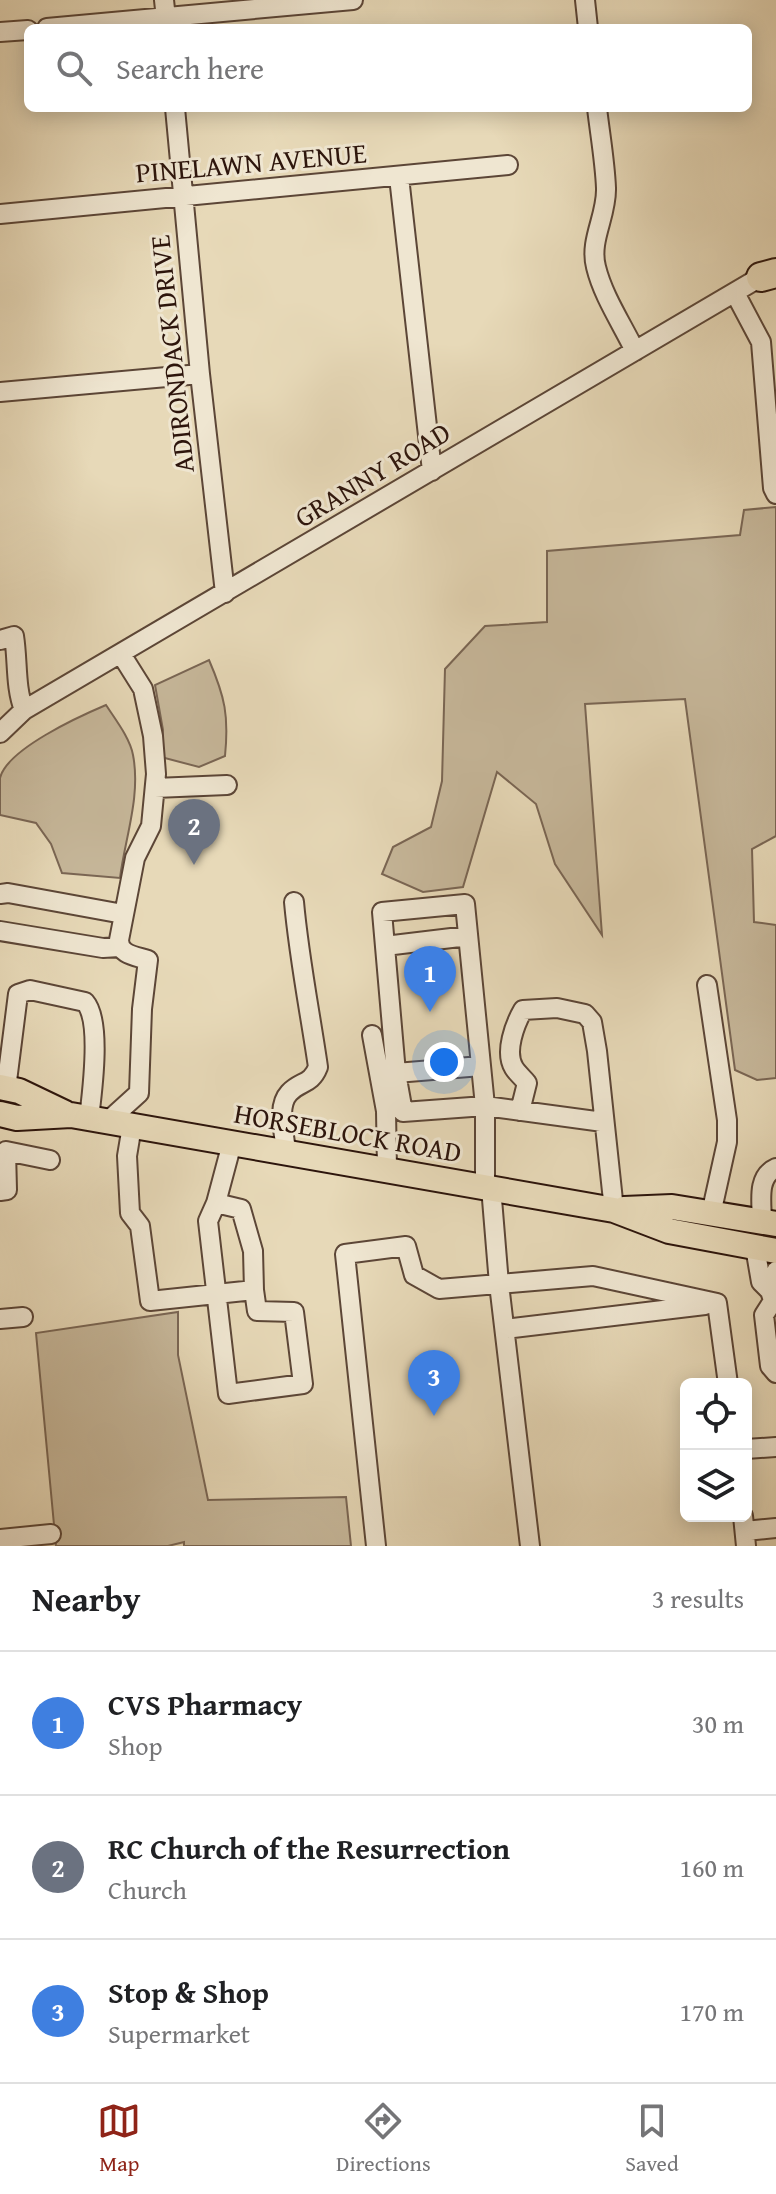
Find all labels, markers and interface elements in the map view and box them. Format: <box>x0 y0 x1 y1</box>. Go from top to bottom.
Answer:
search box <box>24 24 752 112</box>
icon: search <box>52 46 96 90</box>
text: Search here <box>116 46 264 90</box>
street label: PINELAWN AVENUE <box>134 131 368 193</box>
street label: ADIRONDACK DRIVE <box>138 233 204 475</box>
street label: GRANNY ROAD <box>286 411 458 537</box>
pin: 2 <box>168 799 220 865</box>
pin: 1 <box>404 946 456 1012</box>
your location <box>424 1042 464 1082</box>
street label: HORSEBLOCK ROAD <box>231 1092 465 1172</box>
pin: 3 <box>408 1350 460 1416</box>
map controls <box>680 1378 752 1522</box>
button: locate <box>680 1378 752 1450</box>
button: layers <box>680 1450 752 1522</box>
text: Nearby <box>32 1574 141 1623</box>
text: 3 results <box>652 1579 744 1618</box>
text: CVS Pharmacy <box>108 1682 302 1726</box>
text: 1 <box>51 1704 65 1743</box>
text: 30 m <box>692 1704 744 1743</box>
text: Shop <box>108 1726 163 1765</box>
text: RC Church of the Resurrection <box>108 1826 510 1870</box>
text: 2 <box>51 1848 65 1887</box>
text: 160 m <box>679 1848 744 1887</box>
text: Church <box>108 1870 187 1909</box>
text: Stop & Shop <box>108 1970 269 2014</box>
text: 3 <box>51 1992 65 2031</box>
text: 170 m <box>679 1992 744 2031</box>
text: Supermarket <box>108 2014 250 2053</box>
tab: Map <box>97 2099 141 2179</box>
tab: Directions <box>336 2099 431 2179</box>
tab: Saved <box>625 2099 679 2179</box>

